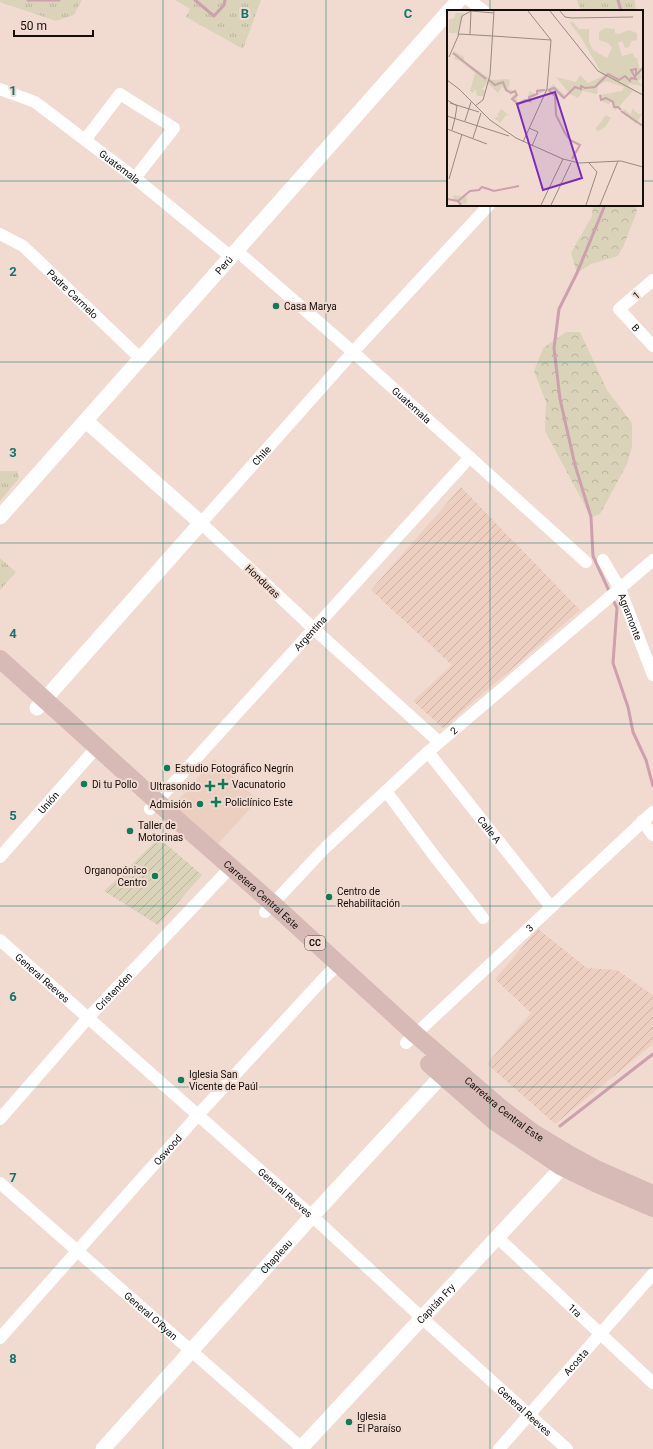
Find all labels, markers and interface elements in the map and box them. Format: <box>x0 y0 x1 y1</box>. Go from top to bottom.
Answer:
text: B <box>241 6 249 21</box>
text: C <box>404 6 413 21</box>
inset map <box>447 10 643 206</box>
scale bar <box>14 12 93 38</box>
text: 50 m <box>20 19 47 33</box>
text: 1 <box>9 83 17 98</box>
street label: Guatemala <box>97 148 142 186</box>
street label: Perú <box>213 254 235 277</box>
text: 2 <box>9 264 17 279</box>
street label: Padre Carmelo <box>45 267 100 321</box>
street label: 1 <box>631 289 642 301</box>
marker: Casa Marya <box>271 301 281 311</box>
place label: Casa Marya <box>284 301 337 312</box>
street label: B <box>630 322 642 334</box>
street label: Guatemala <box>390 385 433 426</box>
street label: Chile <box>250 444 273 468</box>
text: 3 <box>9 445 17 460</box>
street label: Honduras <box>243 563 282 600</box>
street label: Agramonte <box>616 592 644 642</box>
street label: Argentina <box>292 614 329 653</box>
text: 4 <box>9 626 17 641</box>
street label: 2 <box>448 724 460 737</box>
marker: Estudio Fotográfico Negrín <box>162 763 172 773</box>
place label: Estudio Fotográfico Negrín <box>175 763 294 774</box>
marker: Vacunatorio <box>217 778 229 790</box>
marker: Di tu Pollo <box>79 779 89 789</box>
place label: Di tu Pollo <box>92 779 138 790</box>
place label: Vacunatorio <box>232 779 286 790</box>
marker: Ultrasonido <box>204 780 216 792</box>
place label: Ultrasonido <box>150 781 201 792</box>
street label: Unión <box>36 789 61 816</box>
marker: Policlínico Este <box>210 796 222 808</box>
place label: Policlínico Este <box>225 797 293 808</box>
place label: Admisión <box>150 799 192 810</box>
marker: Admisión <box>195 799 205 809</box>
text: 5 <box>9 808 17 823</box>
street label: Calle A <box>475 814 503 846</box>
place label: Taller de Motorinas <box>138 820 183 843</box>
marker: Taller de Motorinas <box>125 826 135 836</box>
street label: Carretera Central Este <box>221 858 301 931</box>
place label: Organopónico Centro <box>84 865 147 888</box>
marker: Organopónico Centro <box>150 871 160 881</box>
place label: Centro de Rehabilitación <box>337 886 400 909</box>
marker: Centro de Rehabilitación <box>324 892 334 902</box>
street label: 3 <box>524 922 536 934</box>
road number: CC <box>305 936 325 950</box>
street label: General Reeves <box>13 951 72 1005</box>
street label: Cristenden <box>93 970 134 1013</box>
text: 6 <box>9 989 17 1004</box>
place label: Iglesia San Vicente de Paúl <box>189 1069 258 1092</box>
marker: Iglesia San Vicente de Paúl <box>176 1075 186 1085</box>
street label: Carretera Central Este <box>463 1075 545 1144</box>
street label: Oswood <box>151 1133 184 1167</box>
street label: General Reeves <box>256 1166 314 1220</box>
text: 7 <box>9 1170 17 1185</box>
street label: Chapleau <box>258 1237 294 1276</box>
street label: Capitán Fry <box>415 1281 457 1326</box>
street label: General O'Ryan <box>122 1290 180 1342</box>
street label: 1ra <box>566 1302 584 1319</box>
street label: Acosta <box>562 1347 591 1378</box>
text: 8 <box>9 1351 17 1366</box>
street label: General Reeves <box>495 1384 554 1438</box>
place label: Iglesia El Paraíso <box>357 1411 402 1434</box>
marker: Iglesia El Paraíso <box>344 1417 354 1427</box>

